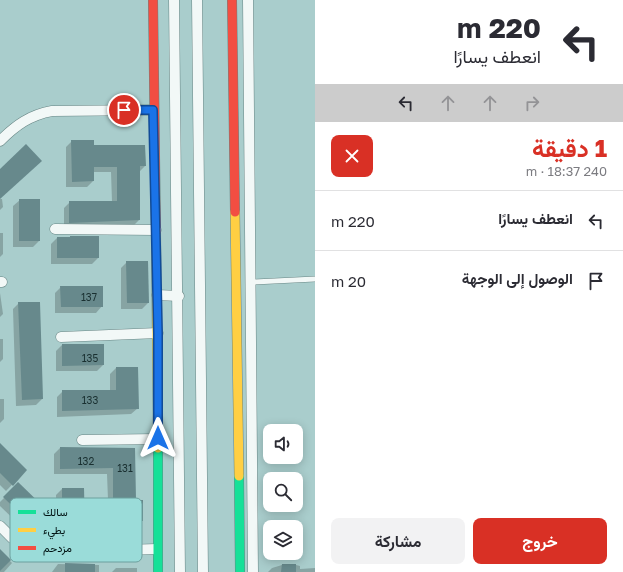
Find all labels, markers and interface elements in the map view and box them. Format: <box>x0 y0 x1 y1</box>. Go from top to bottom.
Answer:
text: 220 m <box>457 11 541 44</box>
icon: left <box>555 16 607 68</box>
text: انعطف يسارًا <box>453 45 541 67</box>
icon: left <box>395 92 417 114</box>
icon: ahead <box>437 92 459 114</box>
icon: ahead <box>479 92 501 114</box>
icon: right <box>521 92 543 114</box>
pin <box>107 93 141 127</box>
icon: arrive <box>113 99 135 121</box>
text: 1 دقيقة <box>532 133 607 162</box>
button: close <box>331 135 373 177</box>
text: 240 m · 18:37 <box>526 163 607 179</box>
text: انعطف يسارًا <box>498 209 573 227</box>
icon: left <box>585 210 607 232</box>
text: 220 m <box>331 212 375 230</box>
text: الوصول إلى الوجهة <box>462 269 573 287</box>
icon: arrive <box>585 270 607 292</box>
text: 20 m <box>331 272 366 290</box>
house number: 137 <box>81 291 97 303</box>
house number: 135 <box>82 352 98 364</box>
house number: 133 <box>82 394 98 406</box>
position arrow <box>137 417 179 459</box>
map controls <box>263 424 303 560</box>
button: sound <box>263 424 303 464</box>
house number: 132 <box>78 455 94 467</box>
house number: 131 <box>117 462 133 474</box>
button: search <box>263 472 303 512</box>
legend <box>10 498 142 562</box>
text: سالك <box>43 505 68 518</box>
button: مشاركة <box>331 518 465 564</box>
button: خروج <box>473 518 607 564</box>
button: layers <box>263 520 303 560</box>
text: بطيء <box>43 523 65 540</box>
text: مزدحم <box>43 541 72 556</box>

